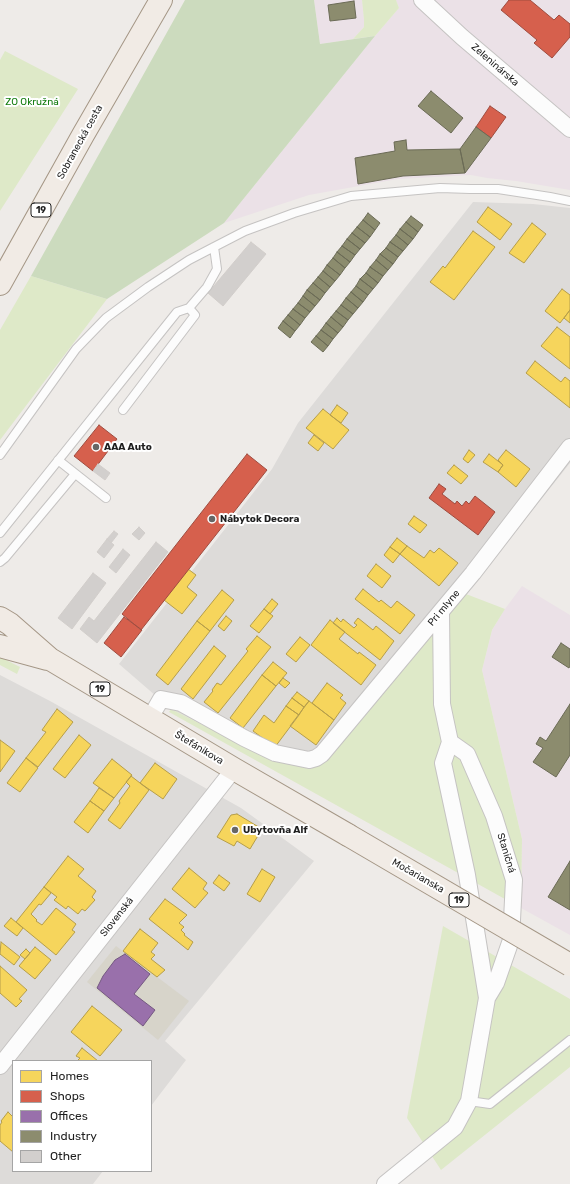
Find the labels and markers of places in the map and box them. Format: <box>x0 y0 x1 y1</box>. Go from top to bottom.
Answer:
place label: AAA Auto <box>104 441 152 453</box>
marker: AAA Auto <box>91 442 101 452</box>
place label: Nábytok Decora <box>220 513 299 525</box>
marker: Nábytok Decora <box>207 514 217 524</box>
place label: Ubytovňa Alf <box>243 824 308 836</box>
marker: Ubytovňa Alf <box>230 825 240 835</box>

